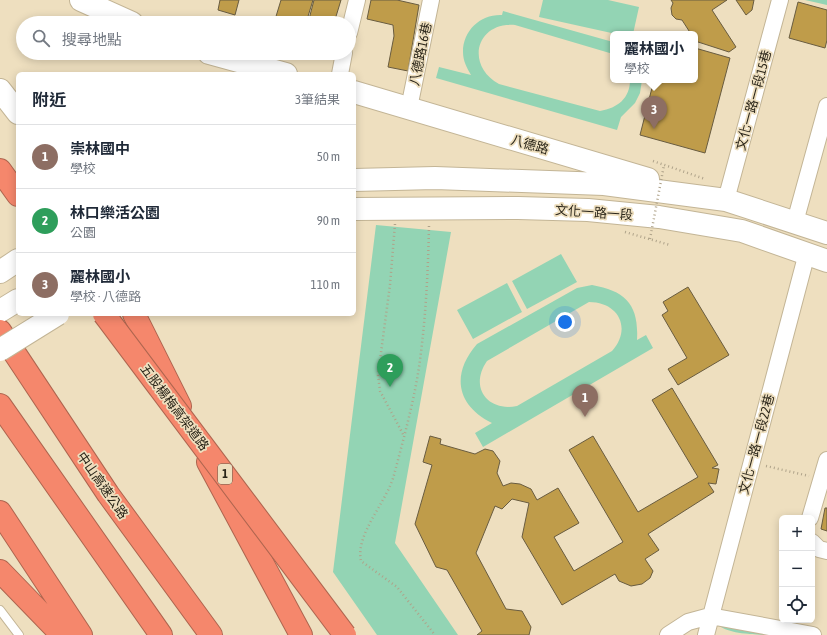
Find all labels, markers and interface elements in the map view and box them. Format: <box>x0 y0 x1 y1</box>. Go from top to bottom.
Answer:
search box <box>16 16 356 60</box>
street label: 八德路16巷 <box>406 21 435 87</box>
icon: search <box>30 27 52 49</box>
text: 搜尋地點 <box>62 31 122 48</box>
popup <box>610 31 698 83</box>
text: 麗林國小 <box>624 40 684 57</box>
street label: 文化一路一段15巷 <box>733 48 774 152</box>
text: 學校 <box>624 61 650 76</box>
text: 附近 <box>32 90 66 110</box>
text: 3筆結果 <box>295 92 340 107</box>
pin: 3 <box>641 96 667 129</box>
street label: 八德路 <box>509 132 551 157</box>
text: 崇林國中 <box>70 140 130 157</box>
text: 1 <box>42 149 48 164</box>
text: 50 m <box>317 149 340 164</box>
text: 學校 <box>70 161 96 176</box>
street label: 文化一路一段 <box>555 202 633 223</box>
text: 林口樂活公園 <box>70 204 160 221</box>
text: 2 <box>42 213 48 228</box>
text: 90 m <box>317 213 340 228</box>
text: 公園 <box>70 225 96 240</box>
text: 麗林國小 <box>70 268 130 285</box>
text: 3 <box>42 277 48 292</box>
text: 110 m <box>311 277 340 292</box>
text: 學校 · 八德路 <box>70 289 141 304</box>
your location <box>555 312 575 332</box>
pin: 2 <box>377 354 403 387</box>
street label: 五股楊梅高架道路 <box>137 361 212 453</box>
pin: 1 <box>572 384 598 417</box>
street label: 文化一路一段22巷 <box>736 392 777 496</box>
street label: 中山高速公路 <box>74 449 131 522</box>
road number: 1 <box>218 464 232 484</box>
map controls <box>779 515 815 623</box>
button: + <box>779 515 815 551</box>
button: − <box>779 551 815 587</box>
button: locate <box>779 587 815 623</box>

